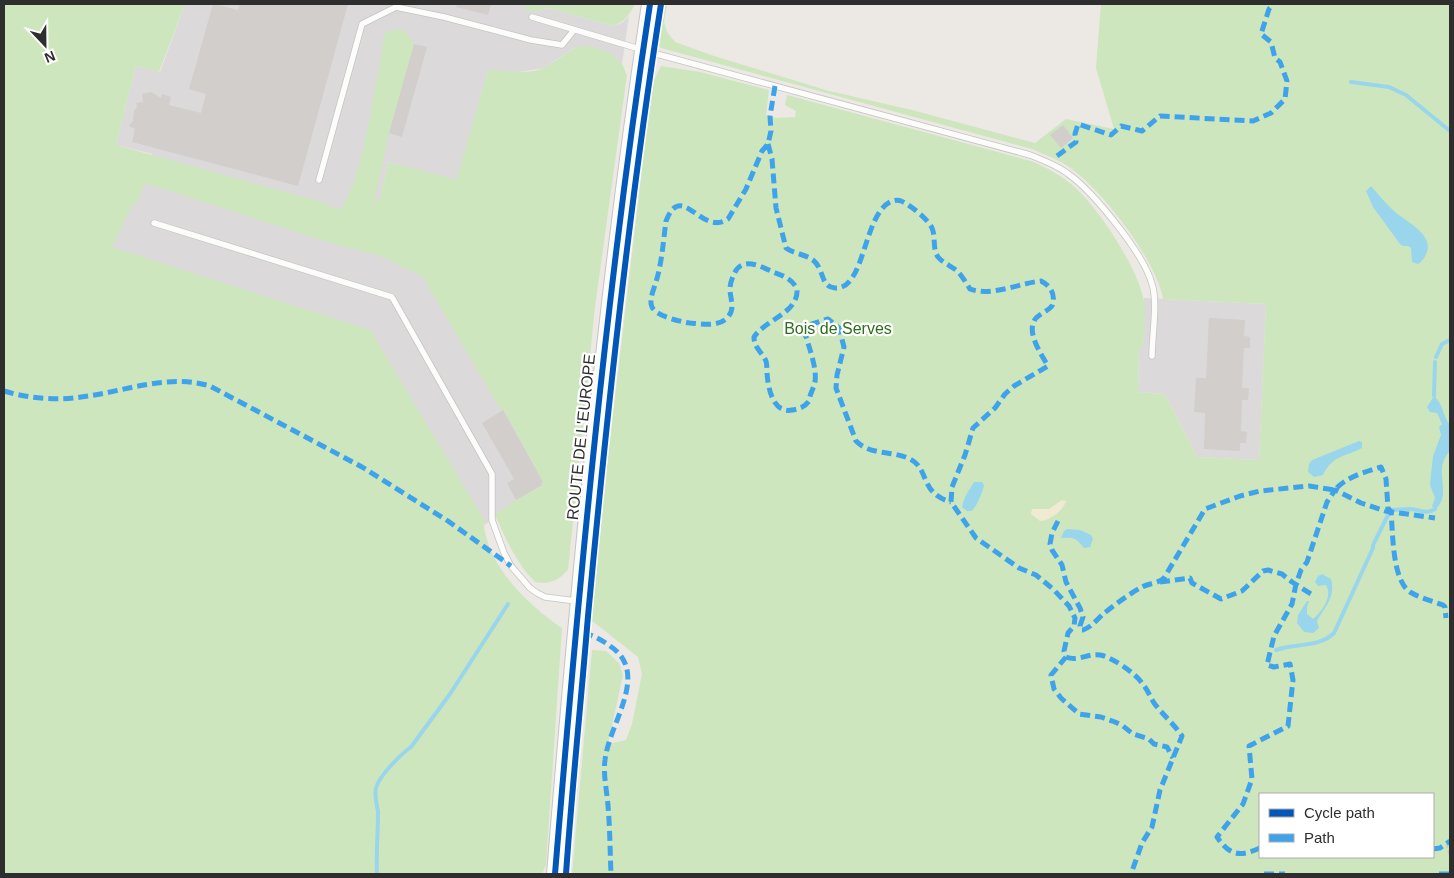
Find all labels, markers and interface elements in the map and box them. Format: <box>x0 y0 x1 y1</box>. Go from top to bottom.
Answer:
north arrow <box>20 20 70 70</box>
text: N <box>42 48 58 66</box>
park label: Bois de Serves <box>784 320 892 337</box>
street label: ROUTE DE L'EUROPE <box>564 353 598 521</box>
legend <box>1259 793 1434 858</box>
text: Cycle path <box>1304 804 1375 821</box>
text: Path <box>1304 829 1335 846</box>

